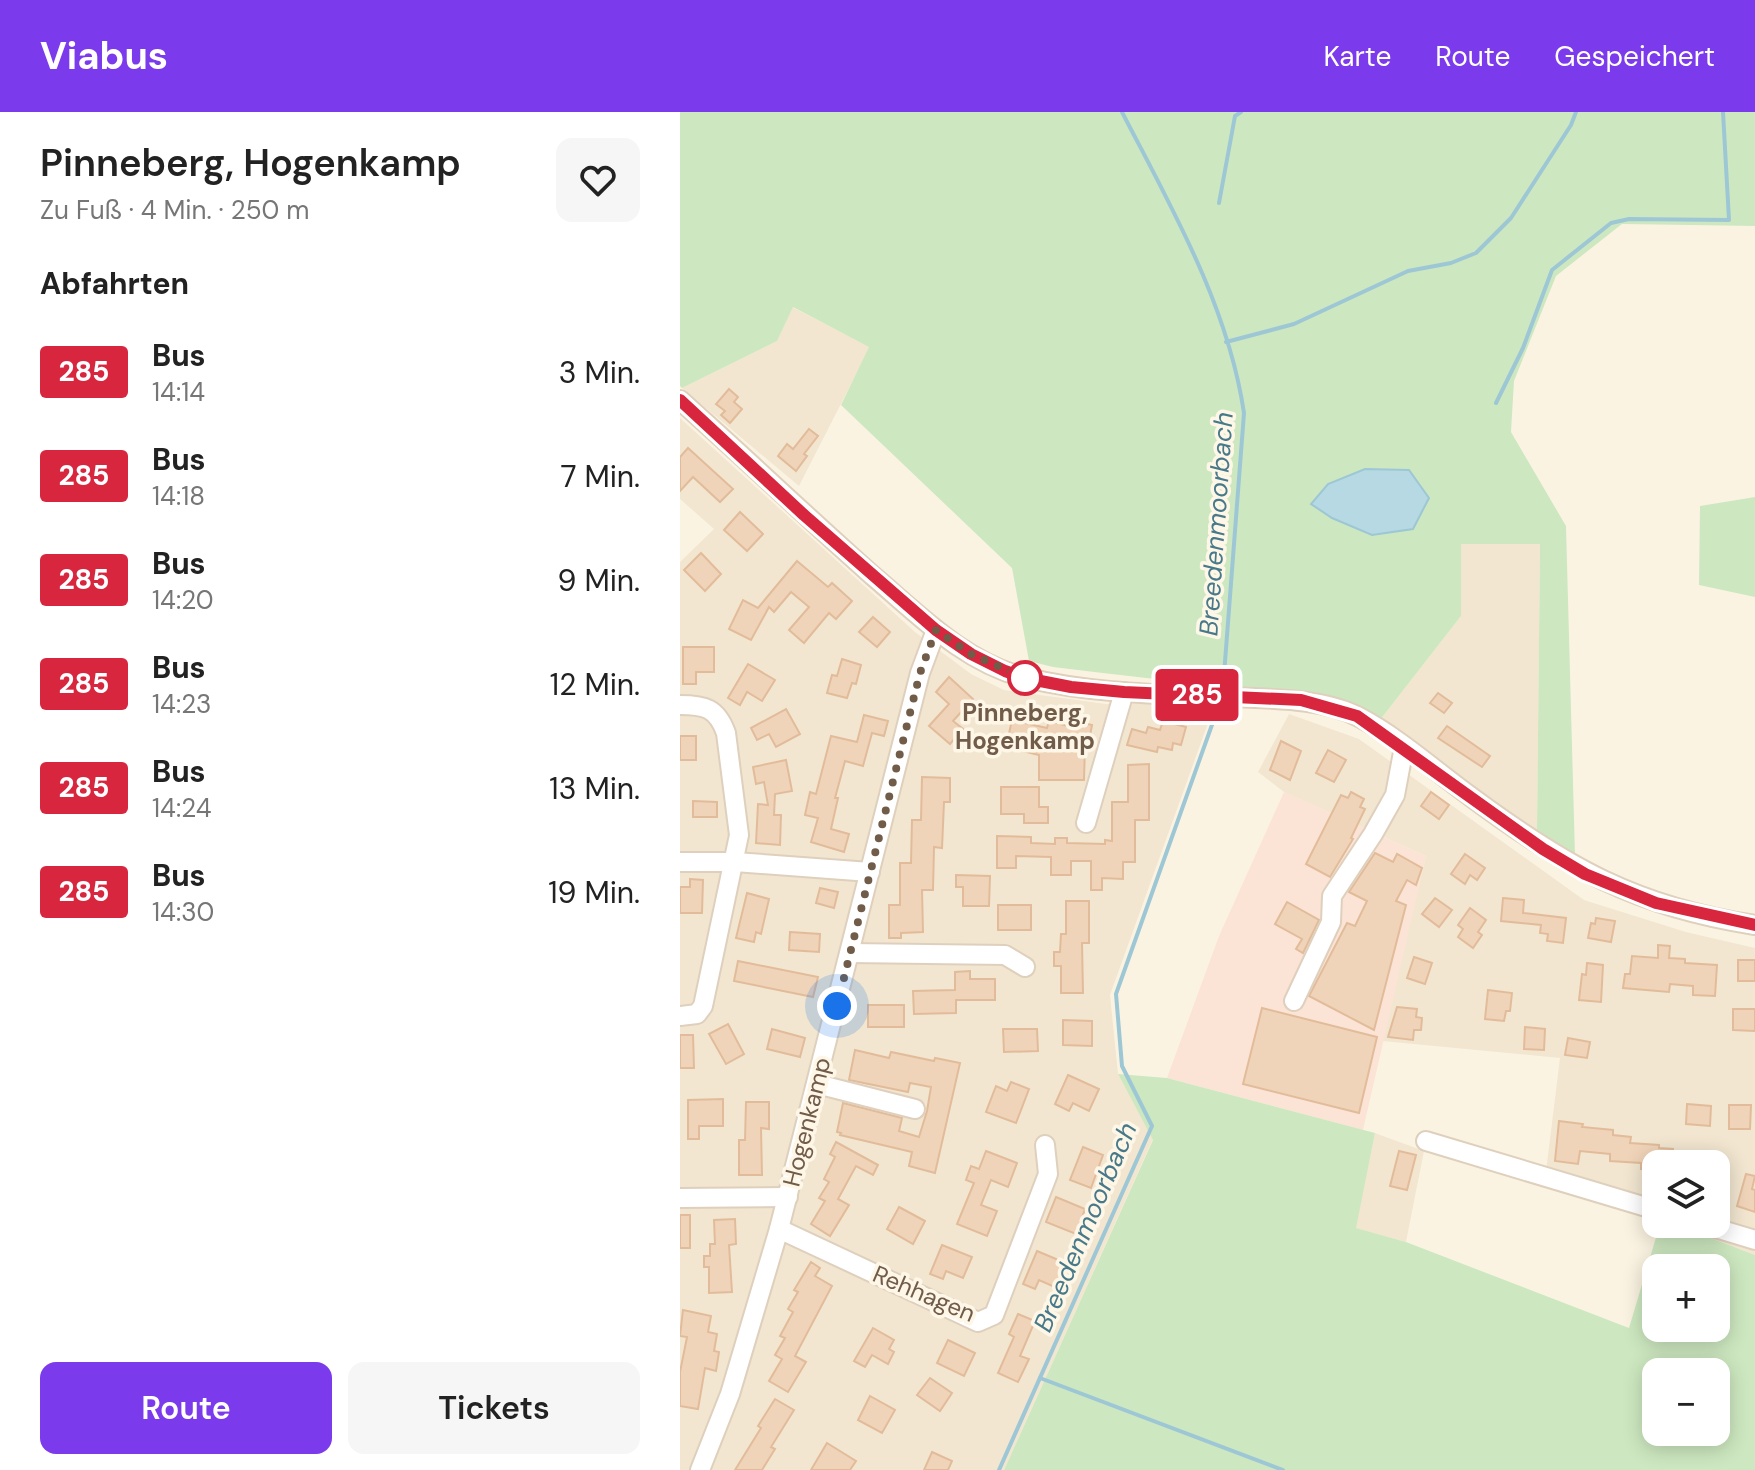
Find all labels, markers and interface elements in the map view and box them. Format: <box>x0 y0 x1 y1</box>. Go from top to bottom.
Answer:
text: Viabus <box>40 31 168 81</box>
text: Karte <box>1324 38 1391 75</box>
text: Route <box>1435 38 1510 75</box>
text: Gespeichert <box>1554 38 1715 75</box>
text: Pinneberg, Hogenkamp <box>40 138 461 188</box>
button: heart <box>556 138 640 222</box>
text: Zu Fuß · 4 Min. · 250 m <box>40 193 309 227</box>
text: Abfahrten <box>40 264 189 303</box>
text: Bus <box>152 336 206 375</box>
text: 285 <box>58 353 110 390</box>
text: 3 Min. <box>559 353 640 392</box>
text: 14:14 <box>152 375 205 409</box>
water label: Breedenmoorbach <box>1191 411 1241 637</box>
text: Bus <box>152 440 206 479</box>
text: 285 <box>58 457 110 494</box>
text: 7 Min. <box>560 457 640 496</box>
text: 14:18 <box>152 479 205 513</box>
text: Bus <box>152 544 206 583</box>
text: 285 <box>58 561 110 598</box>
text: 9 Min. <box>558 561 640 600</box>
text: 14:20 <box>152 583 214 617</box>
text: Bus <box>152 648 206 687</box>
marker: Pinneberg, Hogenkamp <box>1008 661 1042 695</box>
text: 285 <box>58 665 110 702</box>
text: 12 Min. <box>550 665 640 704</box>
line badge: 285 <box>1151 669 1243 721</box>
text: 285 <box>1171 676 1223 713</box>
text: 14:23 <box>152 687 212 721</box>
place label: Pinneberg, Hogenkamp <box>955 697 1095 756</box>
text: Bus <box>152 752 206 791</box>
text: 285 <box>58 769 110 806</box>
text: 13 Min. <box>549 769 640 808</box>
text: 14:24 <box>152 791 211 825</box>
text: Bus <box>152 856 206 895</box>
text: 285 <box>58 873 110 910</box>
text: 19 Min. <box>548 873 640 912</box>
text: 14:30 <box>152 895 214 929</box>
your location <box>817 986 857 1026</box>
street label: Hogenkamp <box>776 1054 838 1190</box>
water label: Breedenmoorbach <box>1025 1117 1145 1337</box>
map controls <box>1642 1150 1730 1446</box>
button: layers <box>1642 1150 1730 1238</box>
button: + <box>1642 1254 1730 1342</box>
street label: Rehhagen <box>868 1258 980 1329</box>
button: − <box>1642 1358 1730 1446</box>
button: Route <box>40 1362 332 1454</box>
button: Tickets <box>348 1362 640 1454</box>

